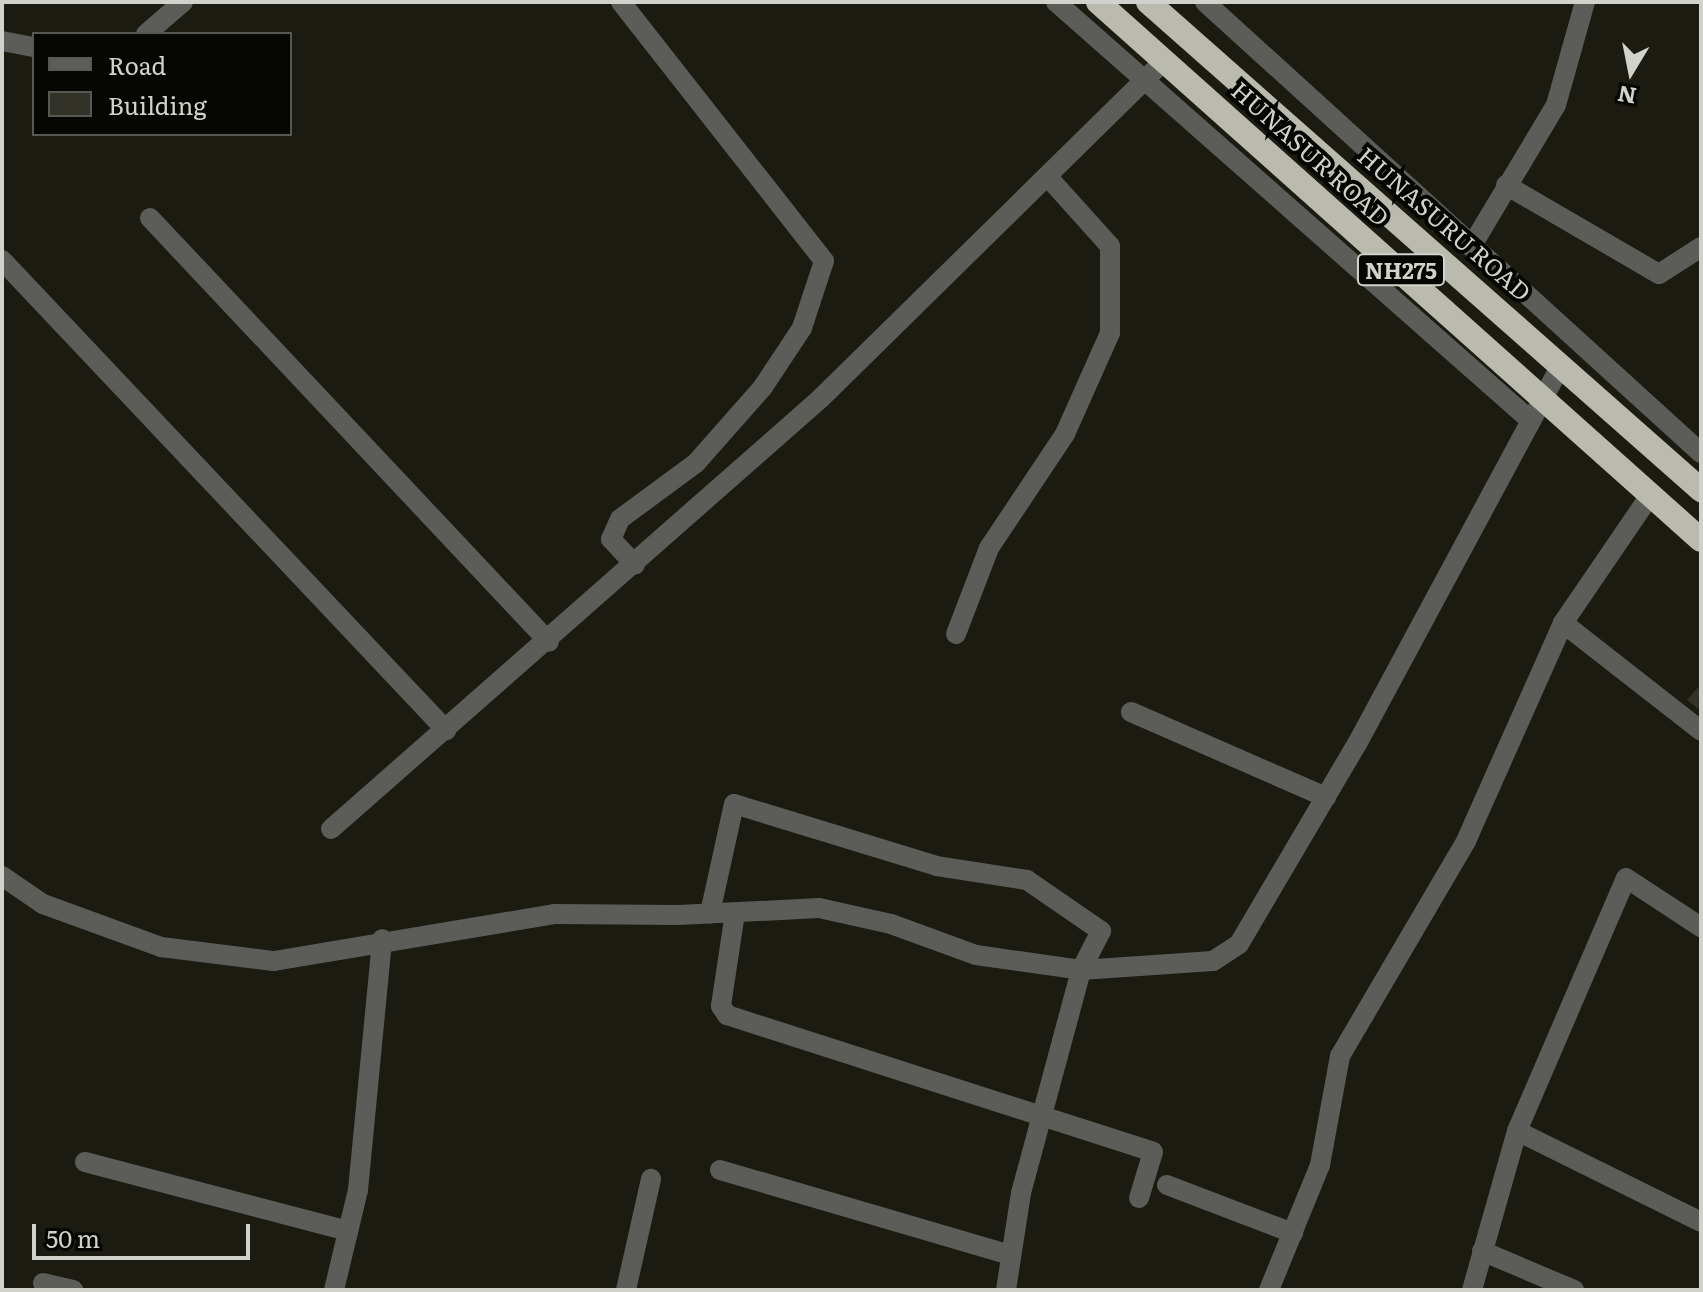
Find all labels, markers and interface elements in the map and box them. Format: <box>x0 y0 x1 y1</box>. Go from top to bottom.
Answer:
legend <box>32 32 292 136</box>
north arrow <box>1591 32 1671 112</box>
text: Road <box>108 47 166 82</box>
street label: HUNASUR ROAD <box>1226 75 1396 231</box>
text: N <box>1615 78 1639 114</box>
text: Building <box>108 87 207 122</box>
street label: HUNASURU ROAD <box>1353 140 1537 306</box>
road number: NH275 <box>1355 252 1447 288</box>
scale bar <box>36 1208 254 1258</box>
text: 50 m <box>46 1220 100 1255</box>

